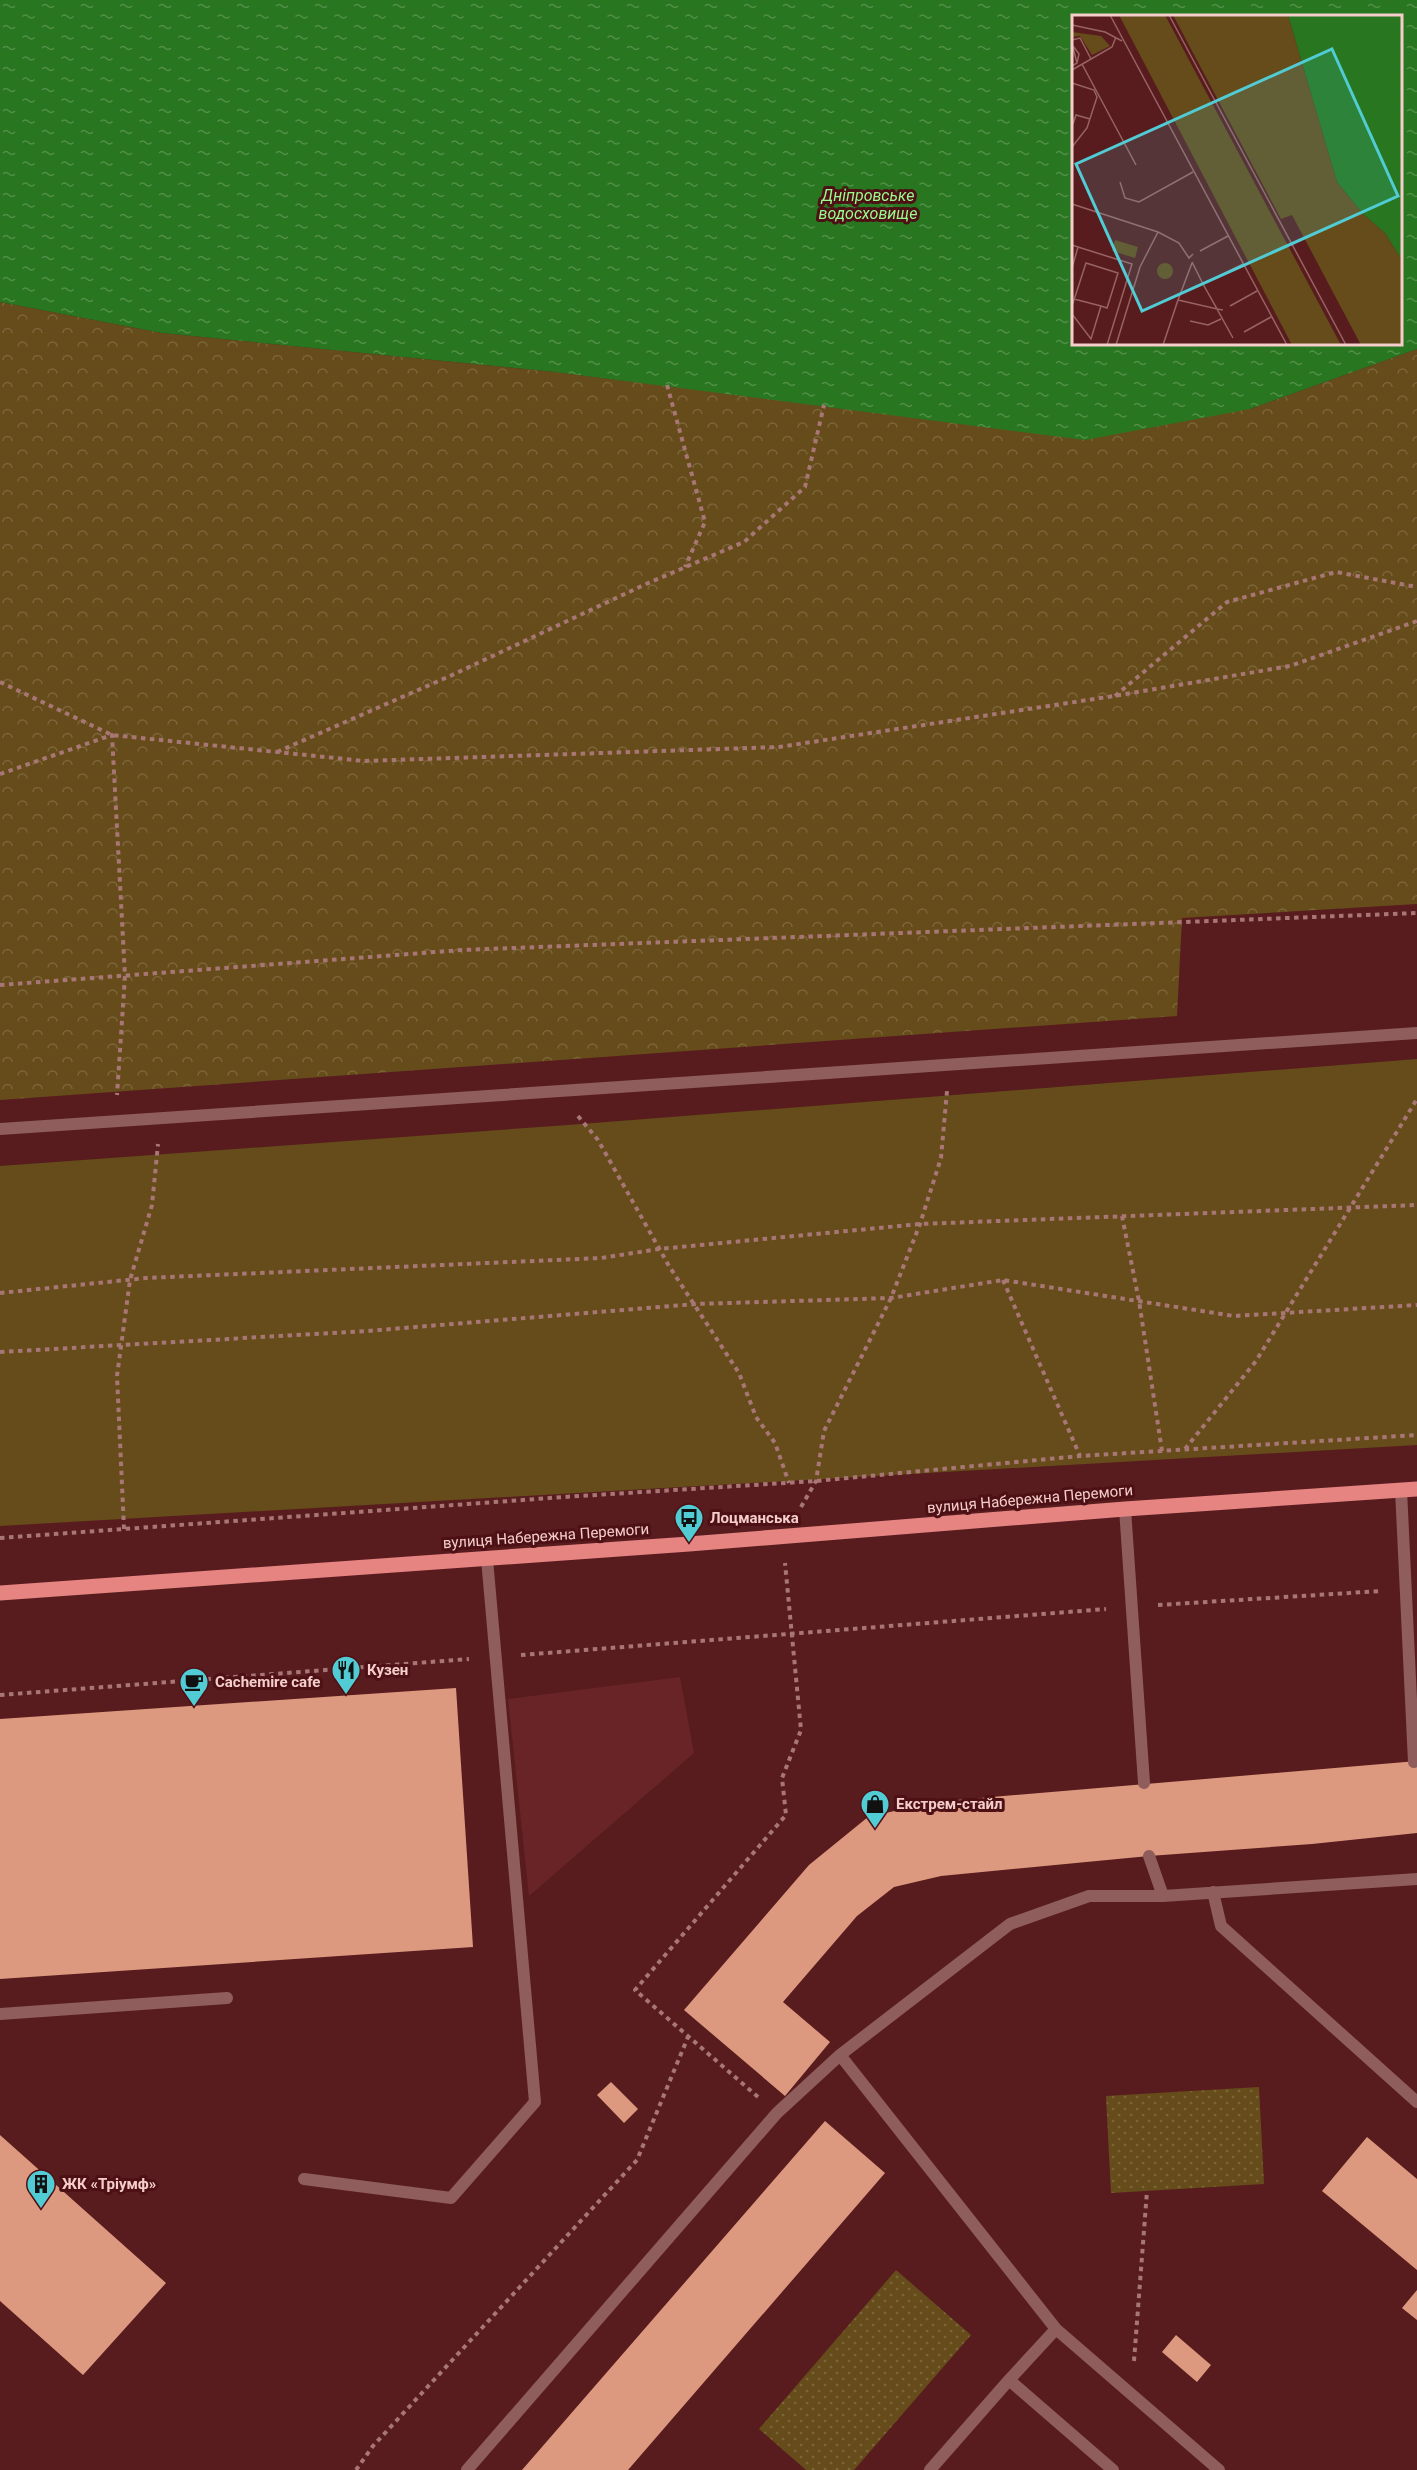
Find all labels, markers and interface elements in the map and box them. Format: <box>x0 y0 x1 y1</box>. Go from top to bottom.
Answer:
inset map <box>1072 15 1402 345</box>
water label: Дніпровське водосховище <box>819 186 917 223</box>
street label: вулиця Набережна Перемоги <box>926 1481 1134 1517</box>
bus stop icon: Лоцманська <box>673 1502 705 1544</box>
place label: Лоцманська <box>710 1509 799 1527</box>
street label: вулиця Набережна Перемоги <box>442 1520 650 1552</box>
restaurant icon: Кузен <box>330 1654 362 1696</box>
place label: Кузен <box>367 1661 408 1679</box>
cafe icon: Cachemire cafe <box>178 1666 210 1708</box>
place label: Cachemire cafe <box>215 1673 320 1691</box>
shop icon: Екстрем-стайл <box>859 1788 891 1830</box>
place label: Екстрем-стайл <box>896 1795 1002 1813</box>
building icon: ЖК «Тріумф» <box>25 2168 57 2210</box>
place label: ЖК «Тріумф» <box>62 2175 156 2193</box>

